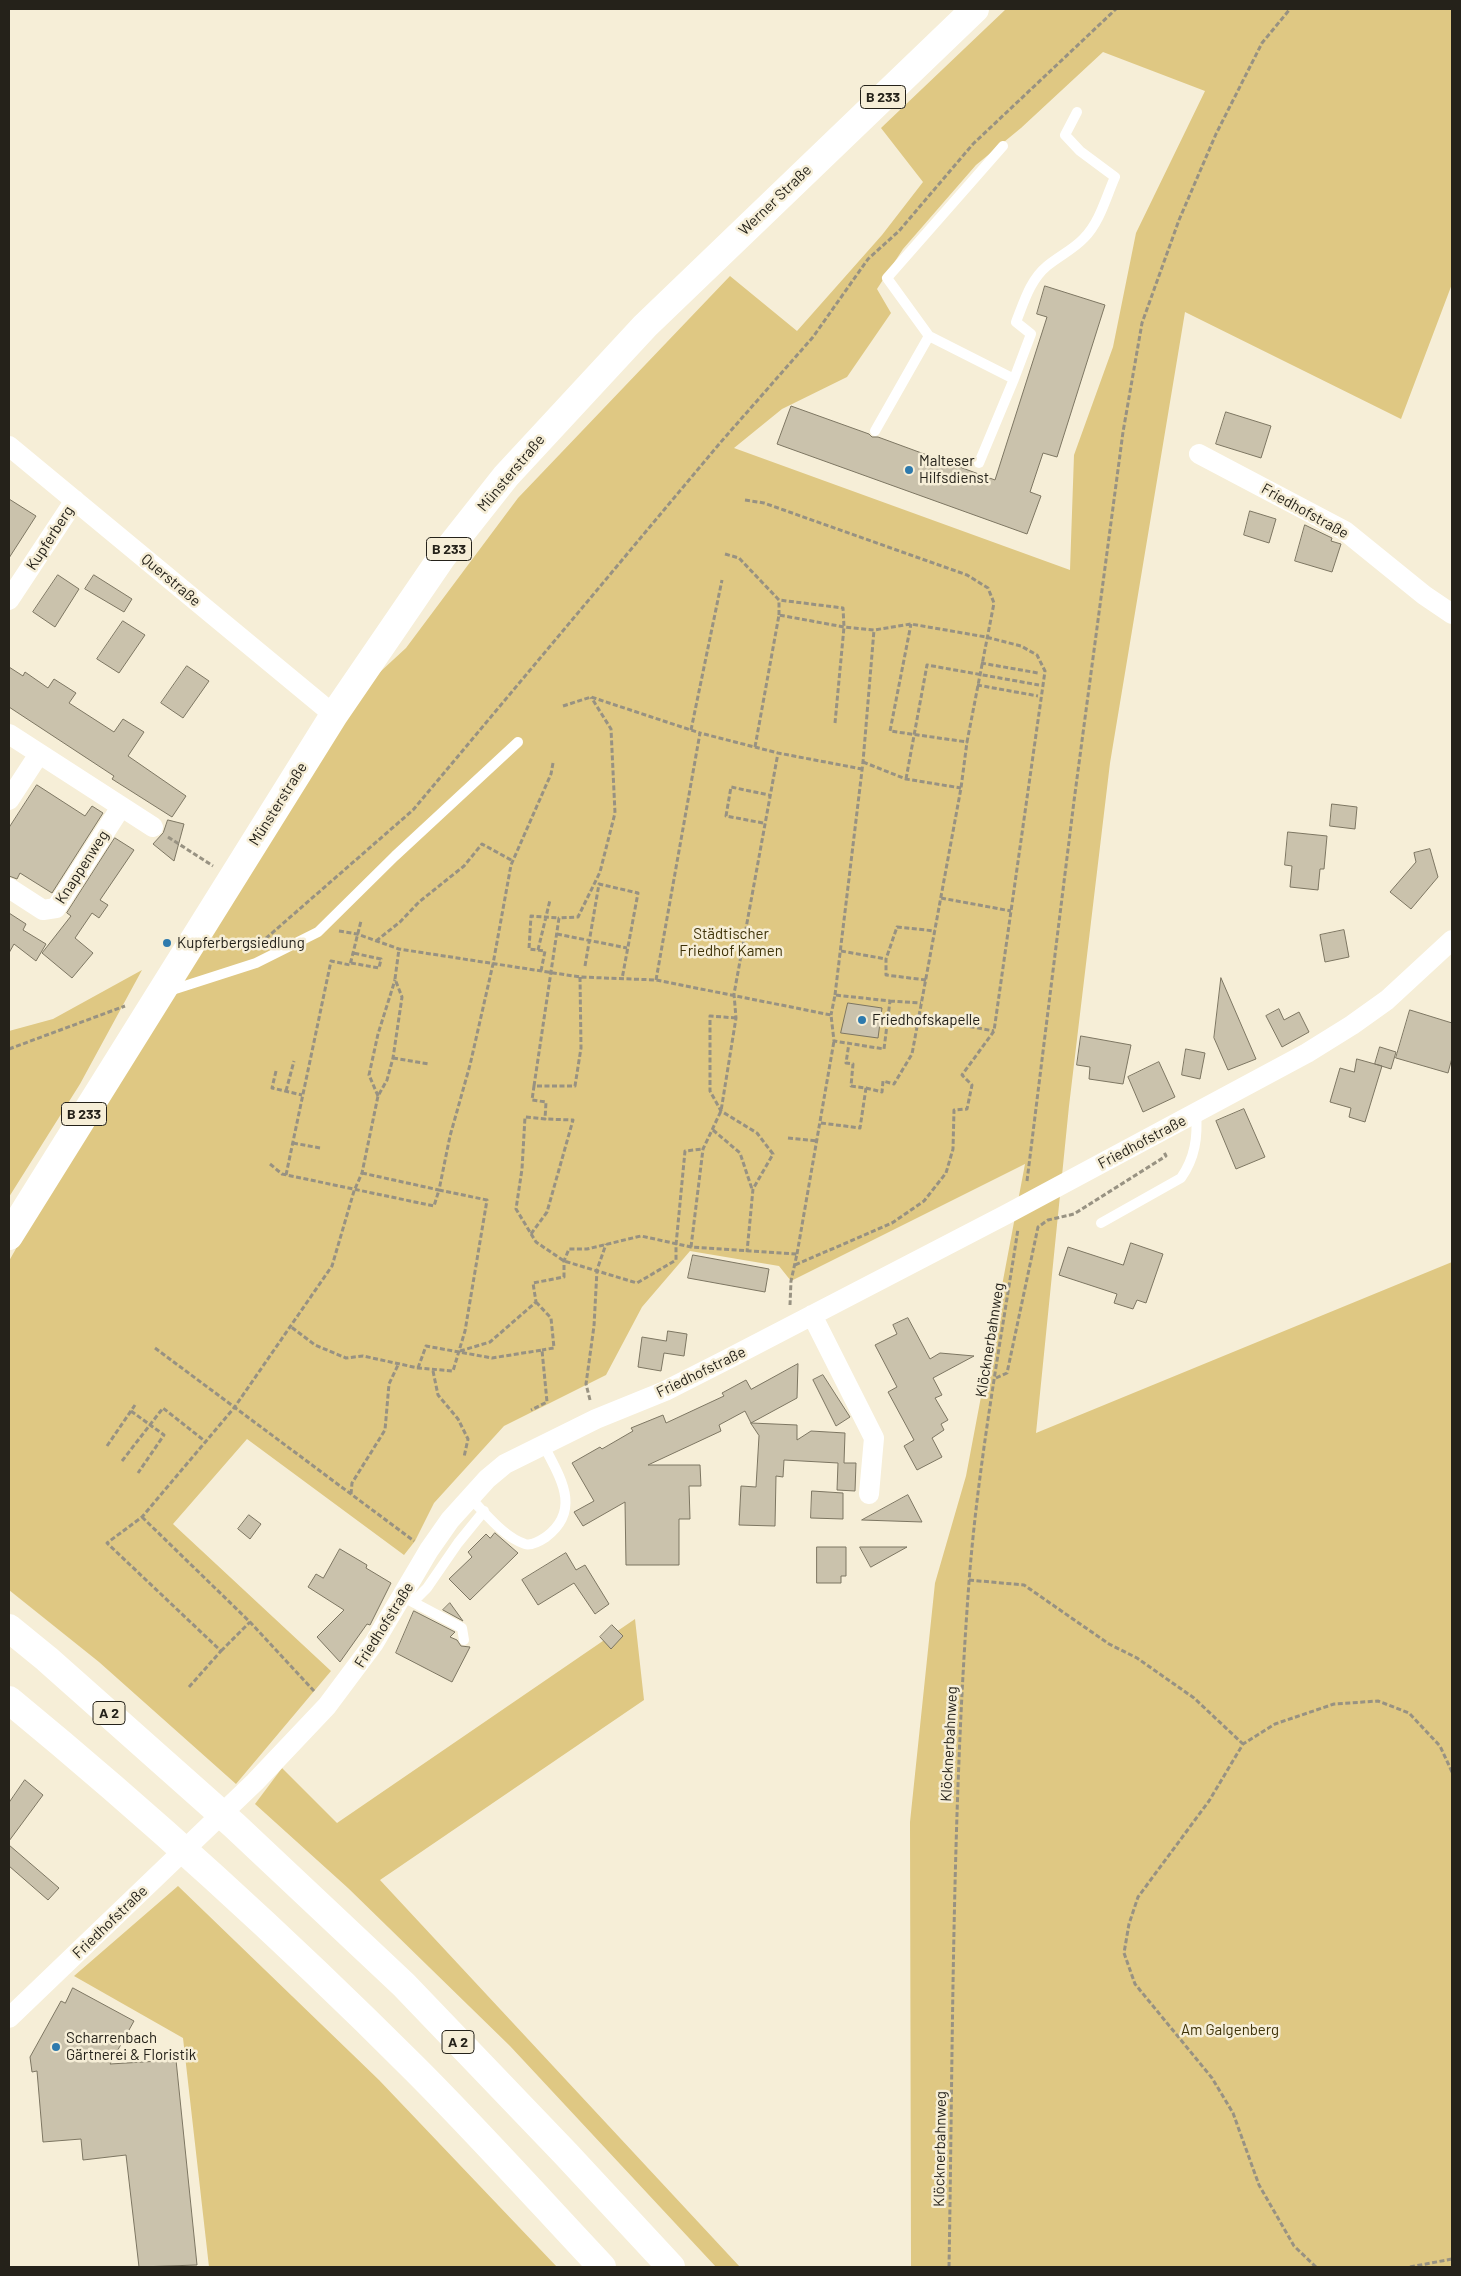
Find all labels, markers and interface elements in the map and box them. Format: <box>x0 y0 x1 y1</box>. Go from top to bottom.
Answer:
road number: B 233 <box>860 85 906 108</box>
street label: Werner Straße <box>735 161 815 239</box>
street label: Münsterstraße <box>474 431 548 515</box>
place label: Malteser Hilfsdienst <box>919 452 989 487</box>
marker: Malteser Hilfsdienst <box>903 464 915 476</box>
street label: Friedhofstraße <box>1258 480 1352 542</box>
street label: Kupferberg <box>23 503 77 573</box>
road number: B 233 <box>426 538 472 560</box>
street label: Querstraße <box>138 550 204 610</box>
street label: Münsterstraße <box>245 759 311 849</box>
street label: Knappenweg <box>52 827 112 907</box>
park label: Städtischer Friedhof Kamen <box>679 925 783 960</box>
place label: Kupferbergsiedlung <box>177 934 305 952</box>
marker: Kupferbergsiedlung <box>161 937 173 949</box>
place label: Friedhofskapelle <box>872 1011 980 1029</box>
marker: Friedhofskapelle <box>856 1014 868 1026</box>
road number: B 233 <box>62 1102 106 1126</box>
street label: Friedhofstraße <box>1095 1111 1189 1173</box>
street label: Klöcknerbahnweg <box>972 1281 1008 1399</box>
street label: Friedhofstraße <box>653 1343 749 1401</box>
street label: Friedhofstraße <box>351 1579 417 1671</box>
street label: Klöcknerbahnweg <box>937 1686 961 1802</box>
road number: A 2 <box>93 1702 125 1725</box>
street label: Friedhofstraße <box>69 1882 151 1962</box>
park label: Am Galgenberg <box>1181 2021 1279 2039</box>
place label: Scharrenbach Gärtnerei & Floristik <box>66 2029 196 2064</box>
road number: A 2 <box>442 2030 474 2054</box>
marker: Scharrenbach Gärtnerei & Floristik <box>50 2041 62 2053</box>
street label: Klöcknerbahnweg <box>930 2091 950 2207</box>

